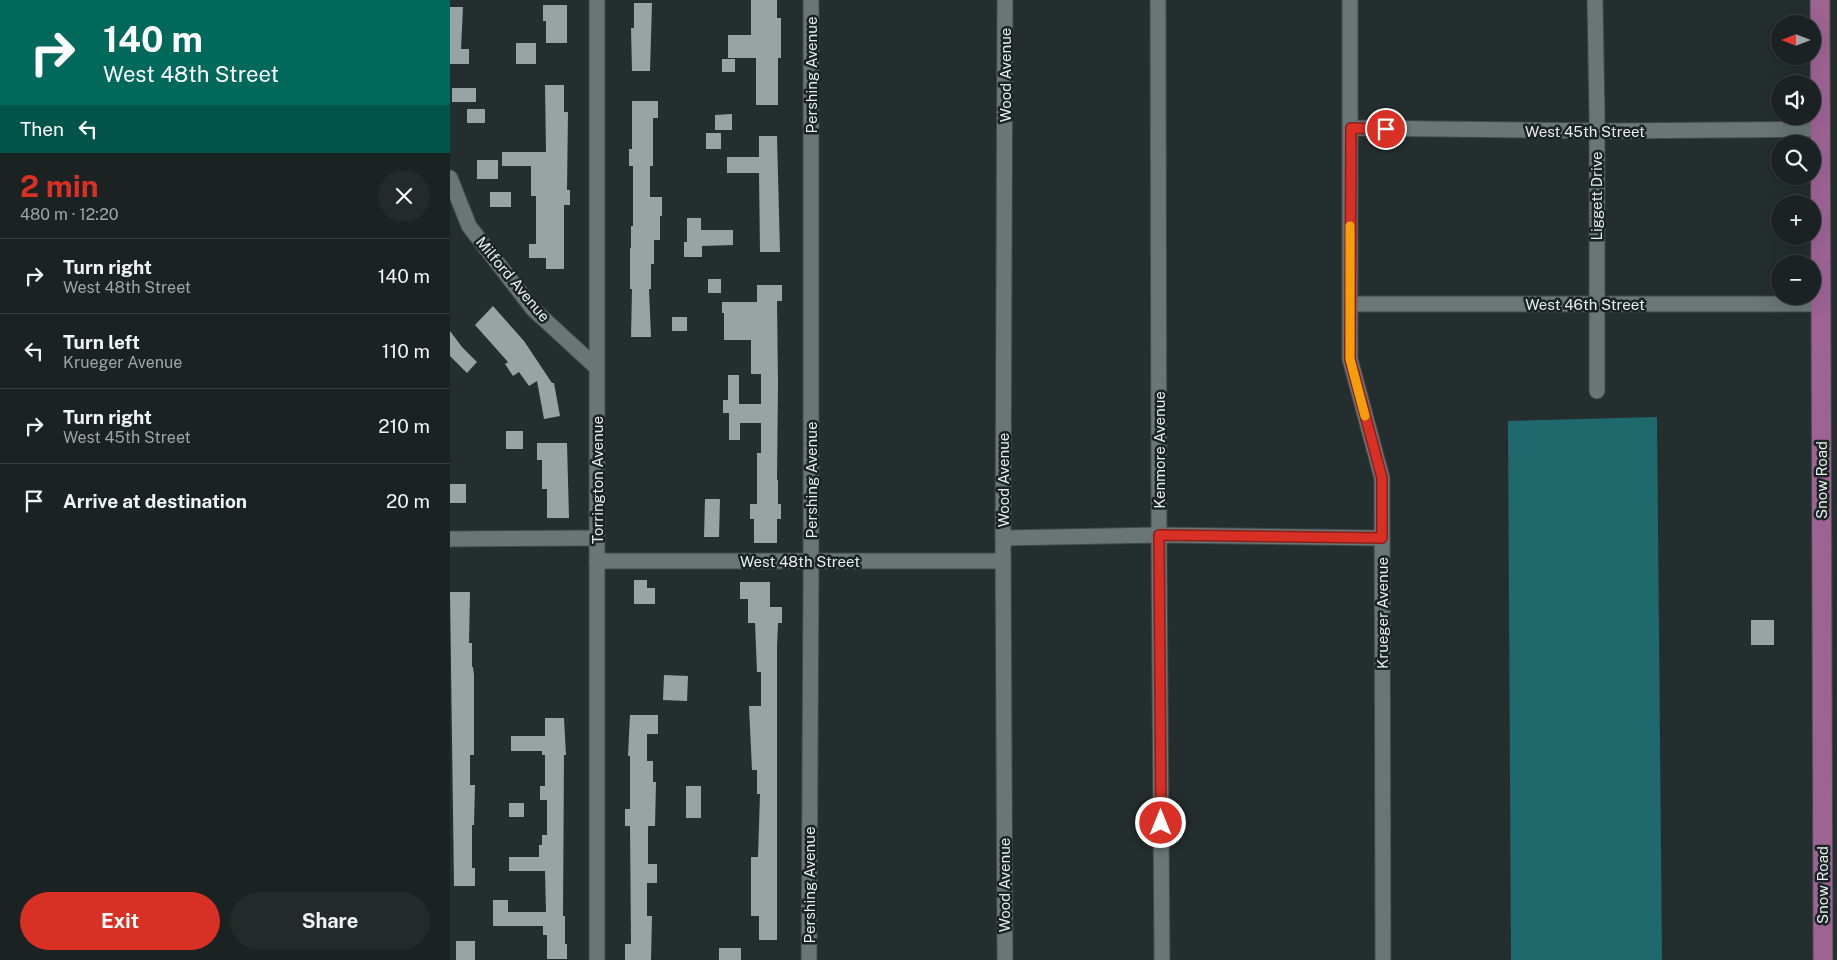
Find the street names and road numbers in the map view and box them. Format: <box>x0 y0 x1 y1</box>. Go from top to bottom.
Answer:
street label: Pershing Avenue <box>803 17 820 133</box>
street label: Wood Avenue <box>997 28 1014 122</box>
street label: West 45th Street <box>1525 123 1645 140</box>
street label: Liggett Drive <box>1588 151 1605 241</box>
street label: Milford Avenue <box>473 233 553 325</box>
street label: West 46th Street <box>1525 296 1645 313</box>
street label: Kenmore Avenue <box>1151 391 1168 509</box>
street label: Torrington Avenue <box>589 416 606 544</box>
street label: Pershing Avenue <box>803 422 820 538</box>
street label: Wood Avenue <box>995 433 1012 527</box>
street label: Snow Road <box>1813 441 1830 519</box>
street label: West 48th Street <box>740 553 860 570</box>
street label: Krueger Avenue <box>1374 557 1391 669</box>
street label: Pershing Avenue <box>801 827 818 943</box>
street label: Wood Avenue <box>996 838 1013 932</box>
street label: Snow Road <box>1814 846 1831 924</box>

